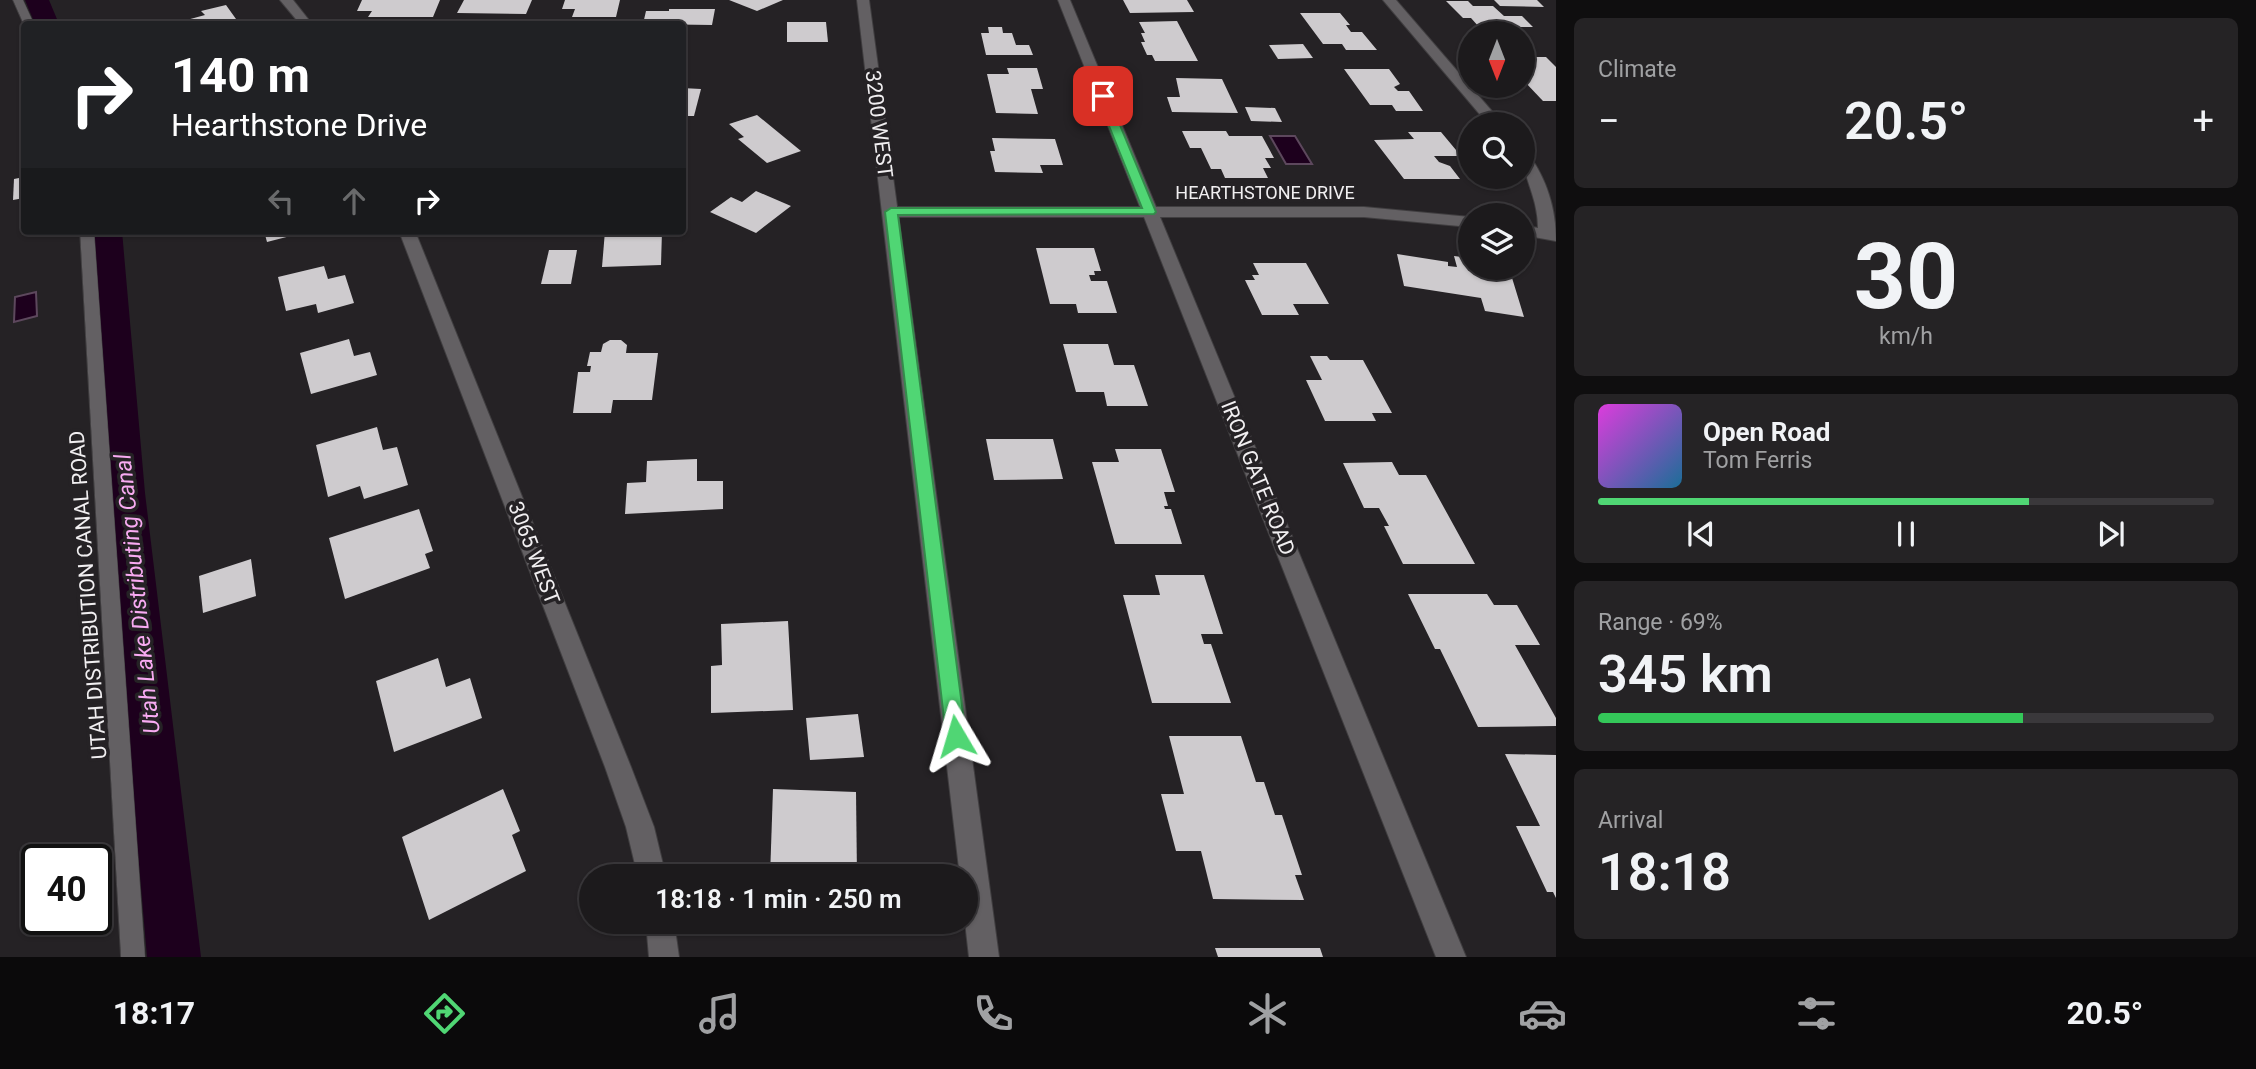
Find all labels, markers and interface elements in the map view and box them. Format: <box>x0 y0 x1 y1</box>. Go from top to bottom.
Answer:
north arrow <box>1458 21 1535 98</box>
map controls <box>1458 21 1535 280</box>
text: 140 m <box>171 47 310 104</box>
icon: right <box>56 49 147 140</box>
text: Climate <box>1598 56 1677 83</box>
pin <box>1073 66 1133 126</box>
street label: 3200 WEST <box>861 69 898 180</box>
icon: arrive <box>1084 77 1122 115</box>
text: 20.5° <box>1844 91 1968 152</box>
text: − <box>1598 99 1620 143</box>
text: + <box>2192 99 2214 143</box>
text: Hearthstone Drive <box>171 106 427 144</box>
button: search <box>1458 112 1535 189</box>
icon: left <box>262 182 300 220</box>
icon: ahead <box>335 182 373 220</box>
icon: right <box>408 182 446 220</box>
street label: HEARTHSTONE DRIVE <box>1175 182 1355 203</box>
button: layers <box>1458 203 1535 280</box>
text: 30 <box>1854 224 1958 330</box>
text: km/h <box>1879 323 1933 350</box>
street label: IRON GATE ROAD <box>1216 397 1300 559</box>
text: Open Road <box>1703 417 1831 447</box>
street label: UTAH DISTRIBUTION CANAL ROAD <box>65 430 111 760</box>
text: Tom Ferris <box>1703 447 1812 474</box>
water label: Utah Lake Distributing Canal <box>109 452 166 735</box>
street label: 3065 WEST <box>503 498 565 608</box>
icon: previous <box>1682 515 1720 553</box>
icon: pause <box>1887 515 1925 553</box>
icon: next <box>2092 515 2130 553</box>
text: Range · 69% <box>1598 609 1723 636</box>
text: 345 km <box>1598 644 1773 705</box>
position arrow <box>919 699 993 773</box>
text: Arrival <box>1598 807 1663 834</box>
text: 18:18 <box>1598 842 1731 903</box>
speed limit sign: 40 <box>21 844 112 935</box>
text: 18:18 · 1 min · 250 m <box>655 884 902 914</box>
icon: directions <box>420 989 469 1038</box>
icon: music <box>695 989 744 1038</box>
icon: phone <box>969 989 1018 1038</box>
icon: climate <box>1243 989 1292 1038</box>
icon: car <box>1518 989 1567 1038</box>
icon: filters <box>1792 989 1841 1038</box>
text: 18:17 <box>113 994 195 1032</box>
text: 20.5° <box>2066 994 2143 1032</box>

